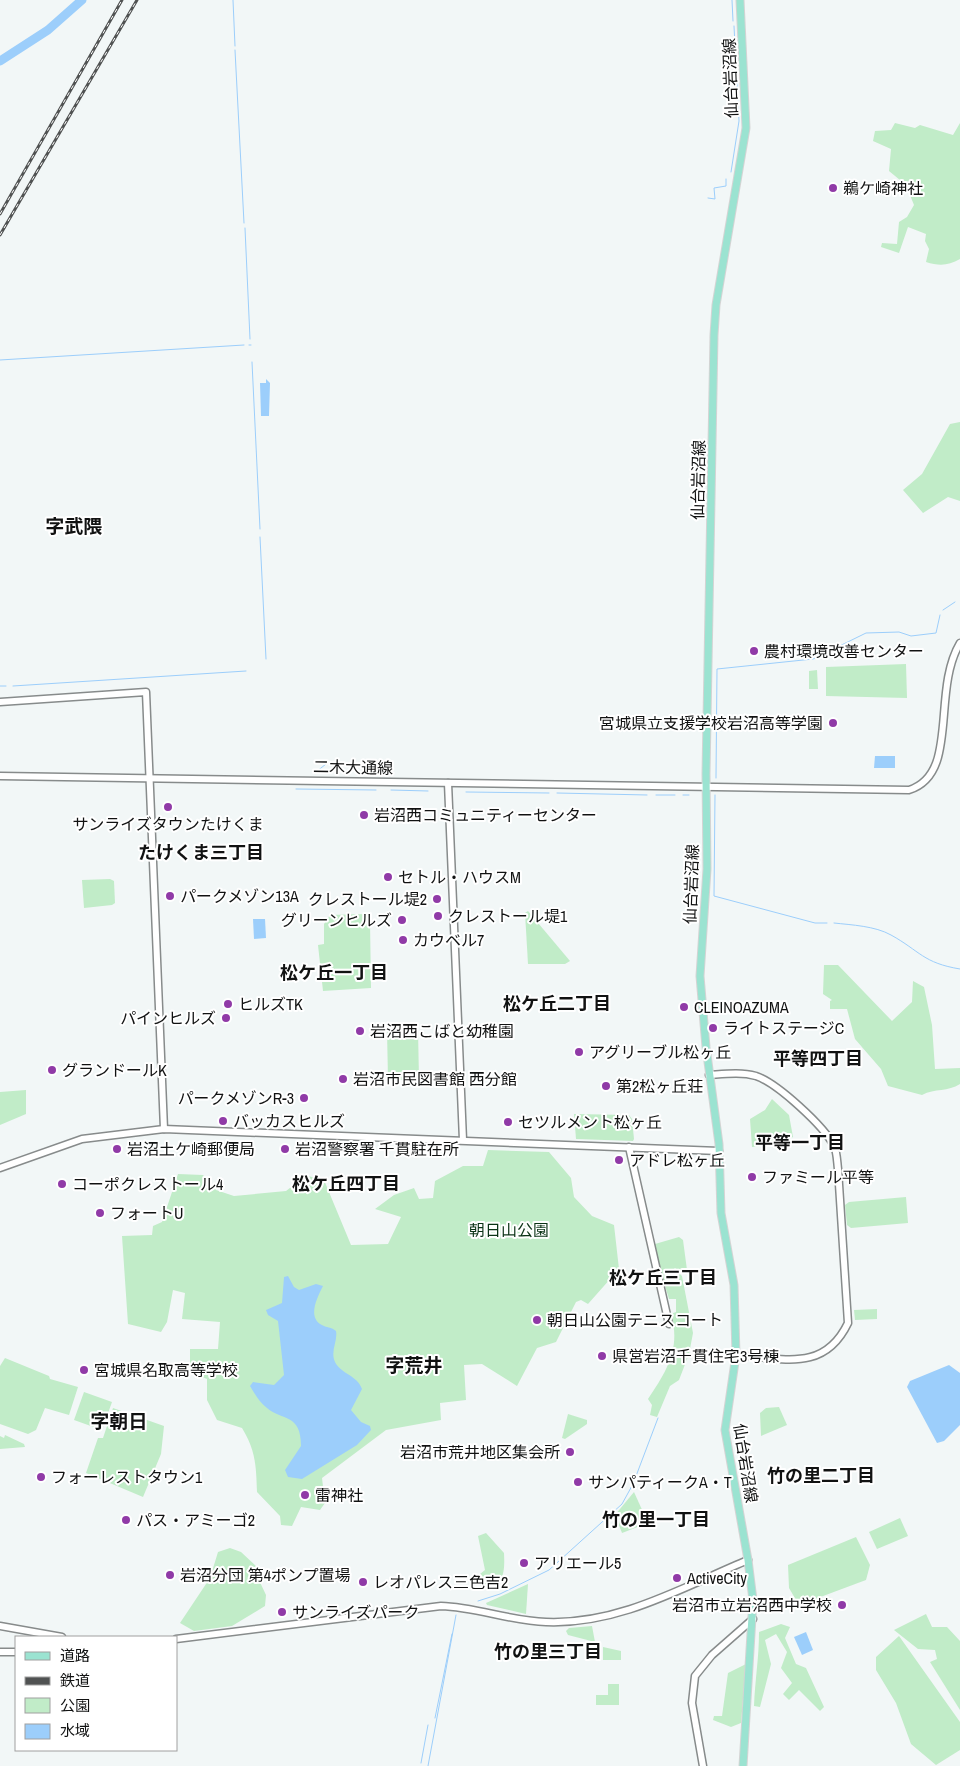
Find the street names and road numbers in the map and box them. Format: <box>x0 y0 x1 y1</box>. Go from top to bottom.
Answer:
street label: 仙台岩沼線 <box>718 38 742 118</box>
street label: 仙台岩沼線 <box>686 440 710 520</box>
street label: 二木大通線 <box>313 755 393 779</box>
street label: 仙台岩沼線 <box>679 844 703 924</box>
street label: 仙台岩沼線 <box>729 1422 763 1504</box>

